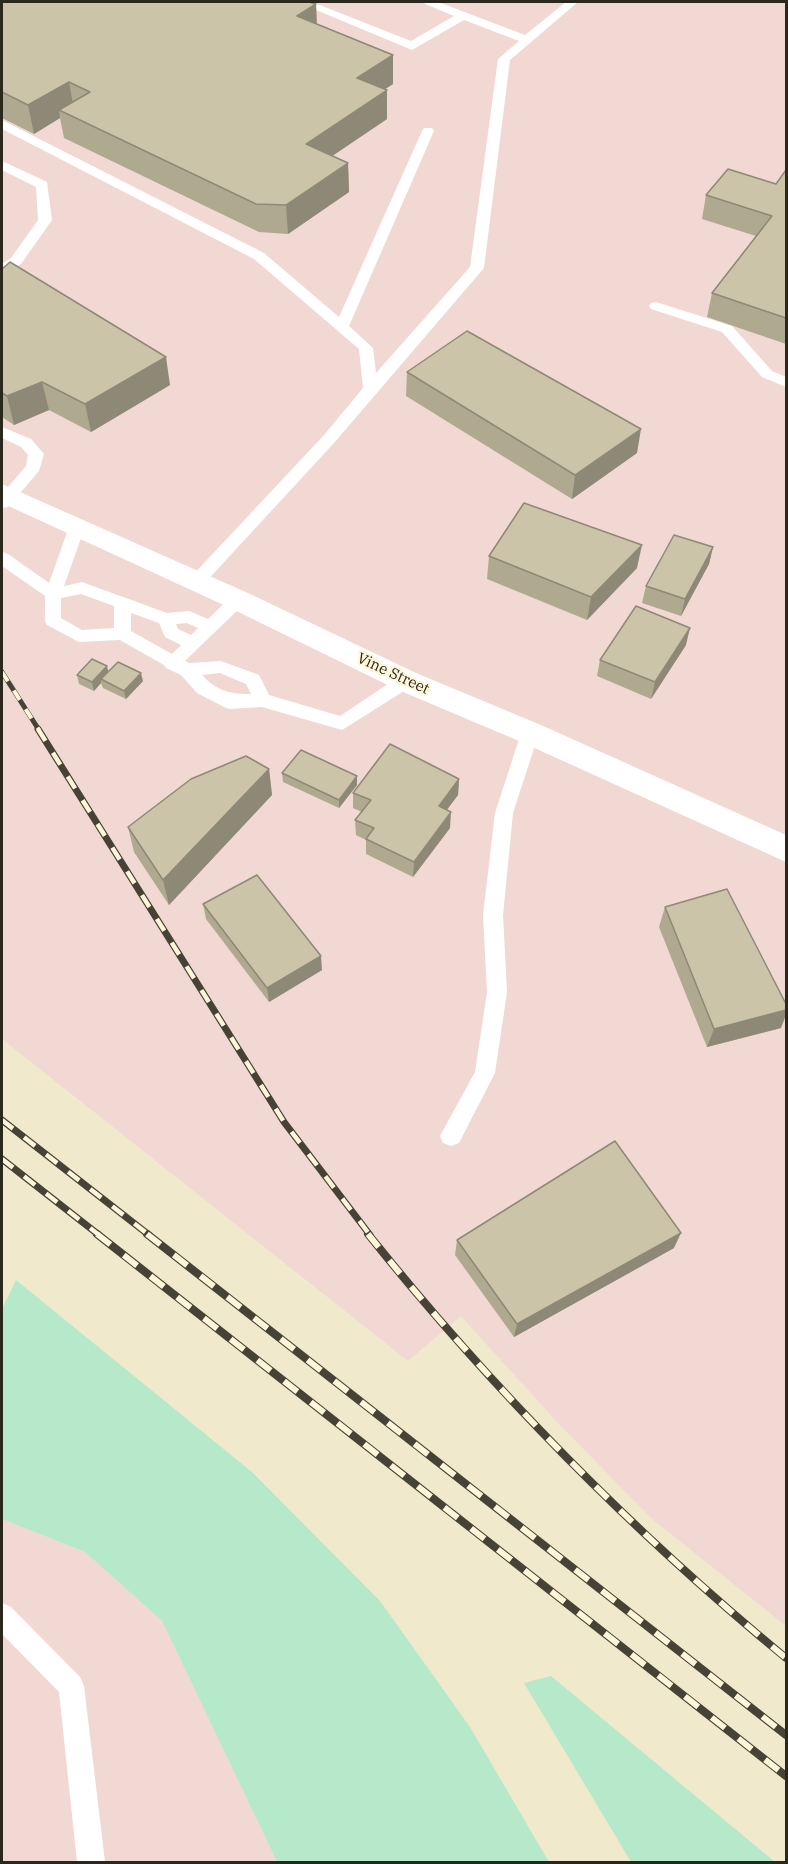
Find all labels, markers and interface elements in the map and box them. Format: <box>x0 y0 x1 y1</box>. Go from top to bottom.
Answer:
street label: Vine Street <box>354 649 432 699</box>

